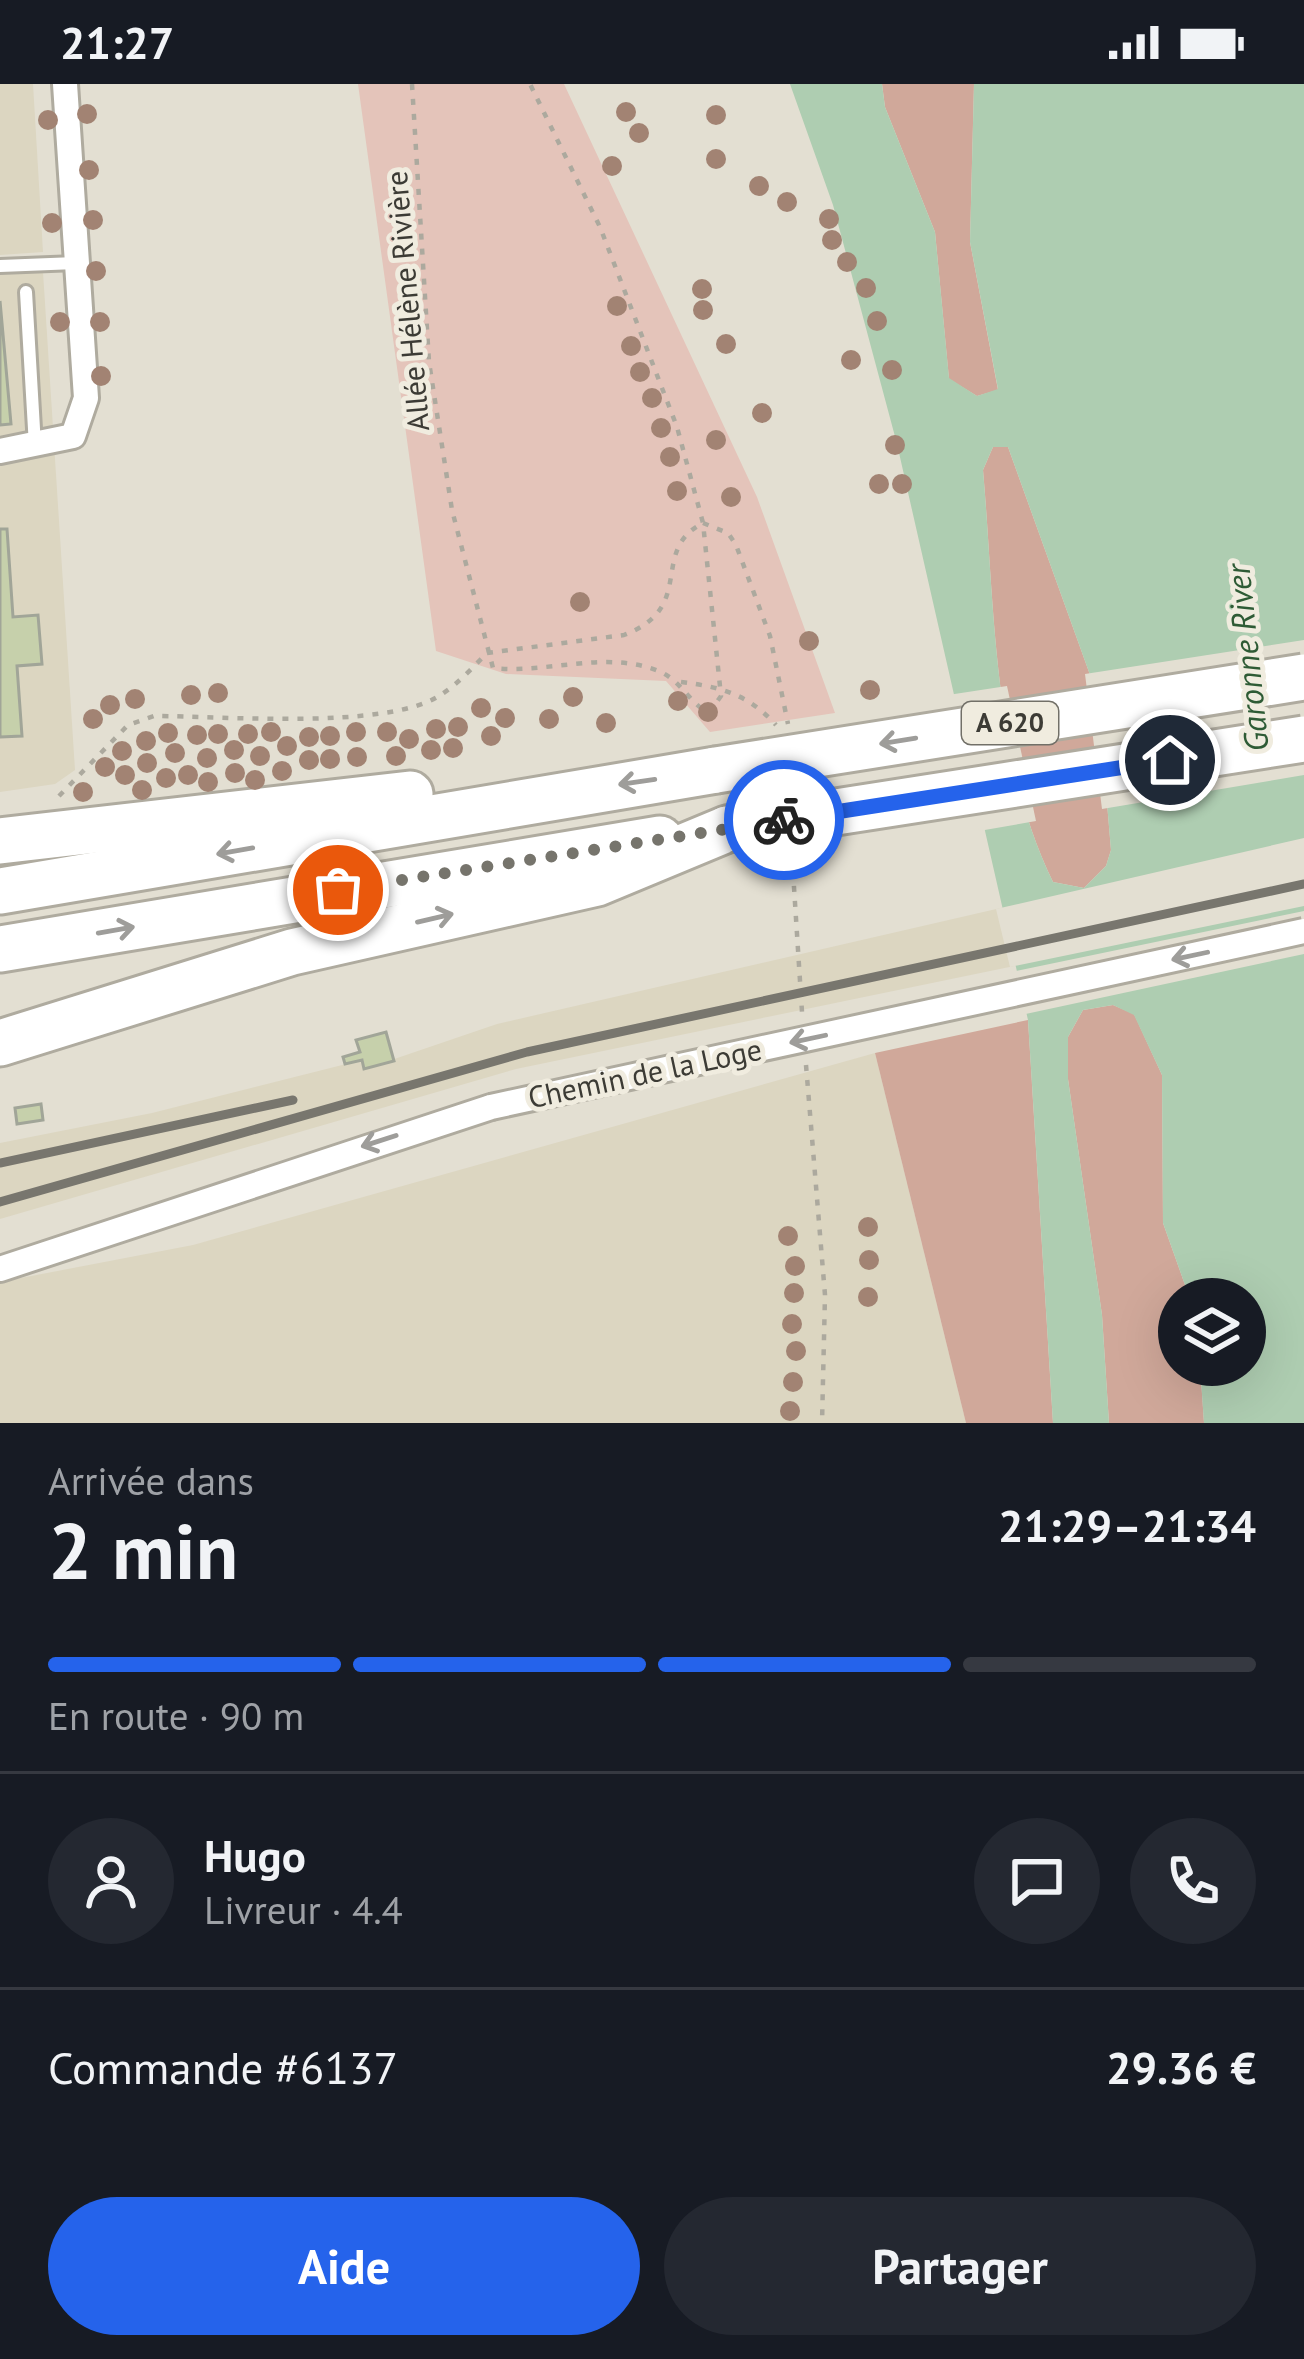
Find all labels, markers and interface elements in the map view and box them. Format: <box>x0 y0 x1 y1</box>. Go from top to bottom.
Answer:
text: 21:27 <box>60 13 174 71</box>
street label: Allée Hélène Rivière <box>376 169 437 433</box>
water label: Garonne River <box>1215 560 1278 754</box>
road number: A 620 <box>962 702 1058 744</box>
pin <box>1119 709 1221 811</box>
icon: home <box>1137 727 1203 793</box>
one-way arrow <box>879 730 918 753</box>
courier <box>724 760 844 880</box>
one-way arrow <box>618 771 657 794</box>
icon: bike <box>751 787 817 853</box>
pin <box>287 839 389 941</box>
one-way arrow <box>216 840 255 863</box>
icon: bag <box>305 857 371 923</box>
one-way arrow <box>416 906 454 928</box>
one-way arrow <box>95 918 134 940</box>
one-way arrow <box>1171 946 1209 969</box>
one-way arrow <box>790 1028 828 1051</box>
street label: Chemin de la Loge <box>524 1029 765 1116</box>
one-way arrow <box>361 1131 399 1153</box>
map controls <box>1158 1278 1266 1386</box>
button: layers <box>1158 1278 1266 1386</box>
text: Arrivée dans <box>48 1455 254 1506</box>
text: 21:29–21:34 <box>998 1496 1256 1554</box>
text: 2 min <box>48 1500 238 1601</box>
text: En route · 90 m <box>48 1690 304 1741</box>
button: person <box>48 1818 174 1944</box>
button: chat <box>974 1818 1100 1944</box>
button: phone <box>1130 1818 1256 1944</box>
text: Hugo <box>204 1826 306 1884</box>
text: Livreur · 4.4 <box>204 1884 403 1935</box>
text: Commande #6137 <box>48 2038 398 2096</box>
text: 29.36 € <box>1106 2038 1256 2096</box>
button: Aide <box>48 2197 640 2335</box>
button: Partager <box>664 2197 1256 2335</box>

